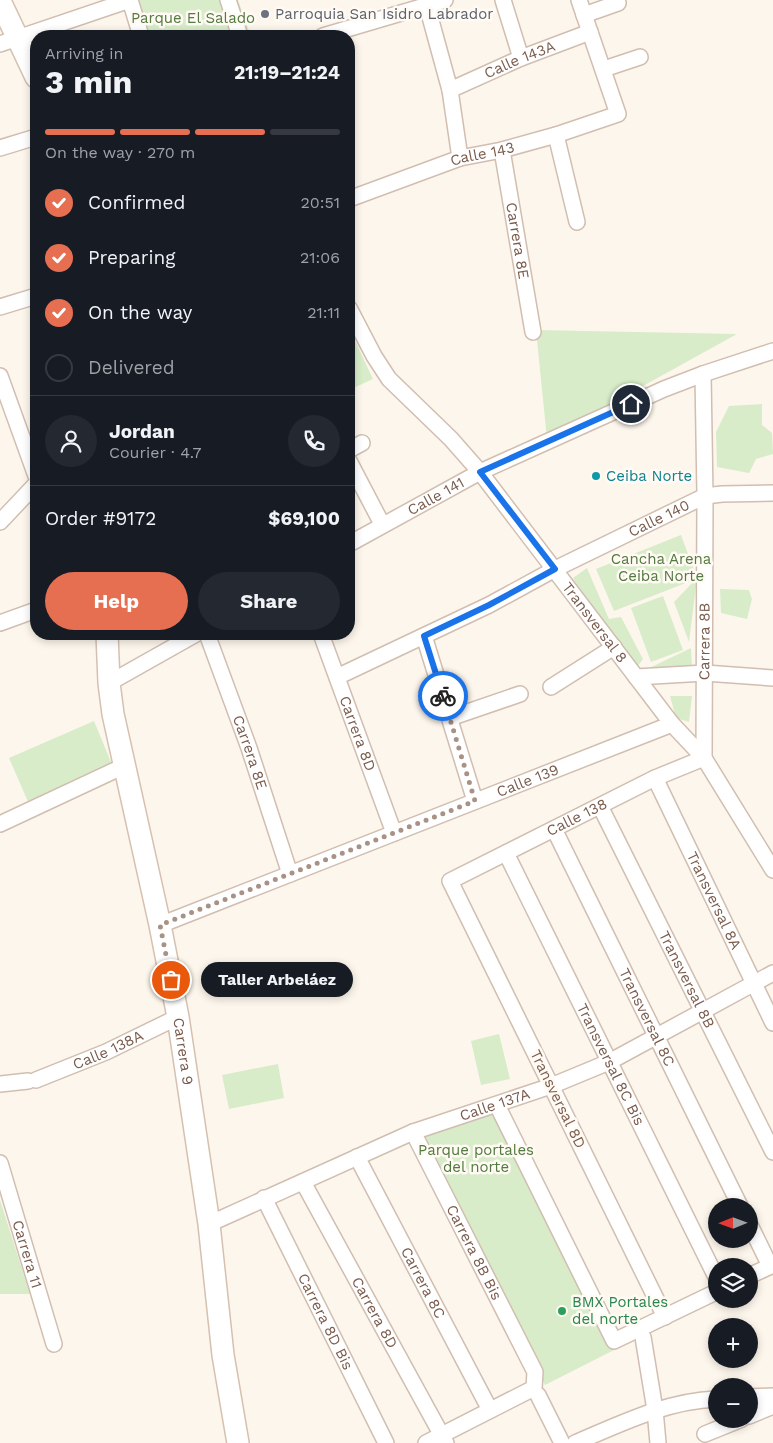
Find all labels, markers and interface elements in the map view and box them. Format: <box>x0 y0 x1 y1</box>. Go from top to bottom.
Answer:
place label: Parroquia San Isidro Labrador <box>275 5 493 23</box>
marker: Parroquia San Isidro Labrador <box>259 8 271 20</box>
park label: Parque El Salado <box>131 9 255 27</box>
street label: Calle 143A <box>481 37 558 82</box>
text: Arriving in <box>45 44 123 63</box>
text: 21:19–21:24 <box>234 61 340 84</box>
text: 3 min <box>45 63 132 101</box>
street label: Calle 143 <box>448 138 516 170</box>
text: On the way · 270 m <box>45 143 195 162</box>
icon: check <box>45 189 73 217</box>
text: Confirmed <box>88 191 185 214</box>
text: 20:51 <box>300 193 340 212</box>
street label: Carrera 8E <box>502 201 533 280</box>
icon: check <box>45 244 73 272</box>
text: Preparing <box>88 246 175 269</box>
text: 21:06 <box>300 248 340 267</box>
icon: check <box>45 299 73 327</box>
text: On the way <box>88 301 192 324</box>
text: 21:11 <box>307 303 340 322</box>
text: Delivered <box>88 356 175 379</box>
pin <box>610 383 652 425</box>
icon: home <box>617 390 645 418</box>
button: person <box>45 415 97 467</box>
button: phone <box>288 415 340 467</box>
text: Jordan <box>109 420 175 443</box>
text: Courier · 4.7 <box>109 443 202 462</box>
place label: Ceiba Norte <box>606 467 692 485</box>
marker: Ceiba Norte <box>590 470 602 482</box>
street label: Calle 141 <box>404 473 467 519</box>
street label: Calle 140 <box>625 496 693 541</box>
text: Order #9172 <box>45 507 156 530</box>
text: $69,100 <box>268 507 340 530</box>
park label: Cancha Arena Ceiba Norte <box>611 550 712 585</box>
button: Help <box>45 572 188 630</box>
button: Share <box>198 572 340 630</box>
street label: Transversal 8 <box>558 579 631 666</box>
street label: Carrera 8B <box>695 603 714 680</box>
courier <box>418 671 468 721</box>
icon: bike <box>429 682 457 710</box>
street label: Carrera 8D <box>335 693 380 774</box>
street label: Carrera 8E <box>229 713 271 792</box>
street label: Calle 139 <box>494 760 561 801</box>
street label: Calle 138 <box>544 795 610 840</box>
street label: Transversal 8A <box>683 849 745 953</box>
street label: Transversal 8B <box>655 928 719 1031</box>
pin <box>150 959 192 1001</box>
callout: Taller Arbeláez <box>201 962 354 998</box>
street label: Transversal 8C <box>615 965 679 1069</box>
icon: bag <box>157 966 185 994</box>
text: Taller Arbeláez <box>218 970 336 989</box>
street label: Transversal 8C Bis <box>573 1001 649 1128</box>
street label: Carrera 9 <box>169 1016 197 1086</box>
street label: Calle 138A <box>70 1026 146 1073</box>
street label: Transversal 8D <box>526 1047 590 1151</box>
street label: Calle 137A <box>457 1085 532 1125</box>
park label: Parque portales del norte <box>418 1141 534 1176</box>
north arrow <box>708 1198 758 1248</box>
map controls <box>708 1198 758 1428</box>
street label: Carrera 8B Bis <box>442 1202 506 1303</box>
street label: Carrera 11 <box>9 1218 46 1290</box>
street label: Carrera 8C <box>397 1244 449 1321</box>
button: layers <box>708 1258 758 1308</box>
street label: Carrera 8D Bis <box>294 1270 357 1373</box>
street label: Carrera 8D <box>348 1274 401 1352</box>
place label: BMX Portales del norte <box>572 1293 668 1328</box>
marker: BMX Portales del norte <box>556 1305 568 1317</box>
button: + <box>708 1318 758 1368</box>
button: − <box>708 1378 758 1428</box>

